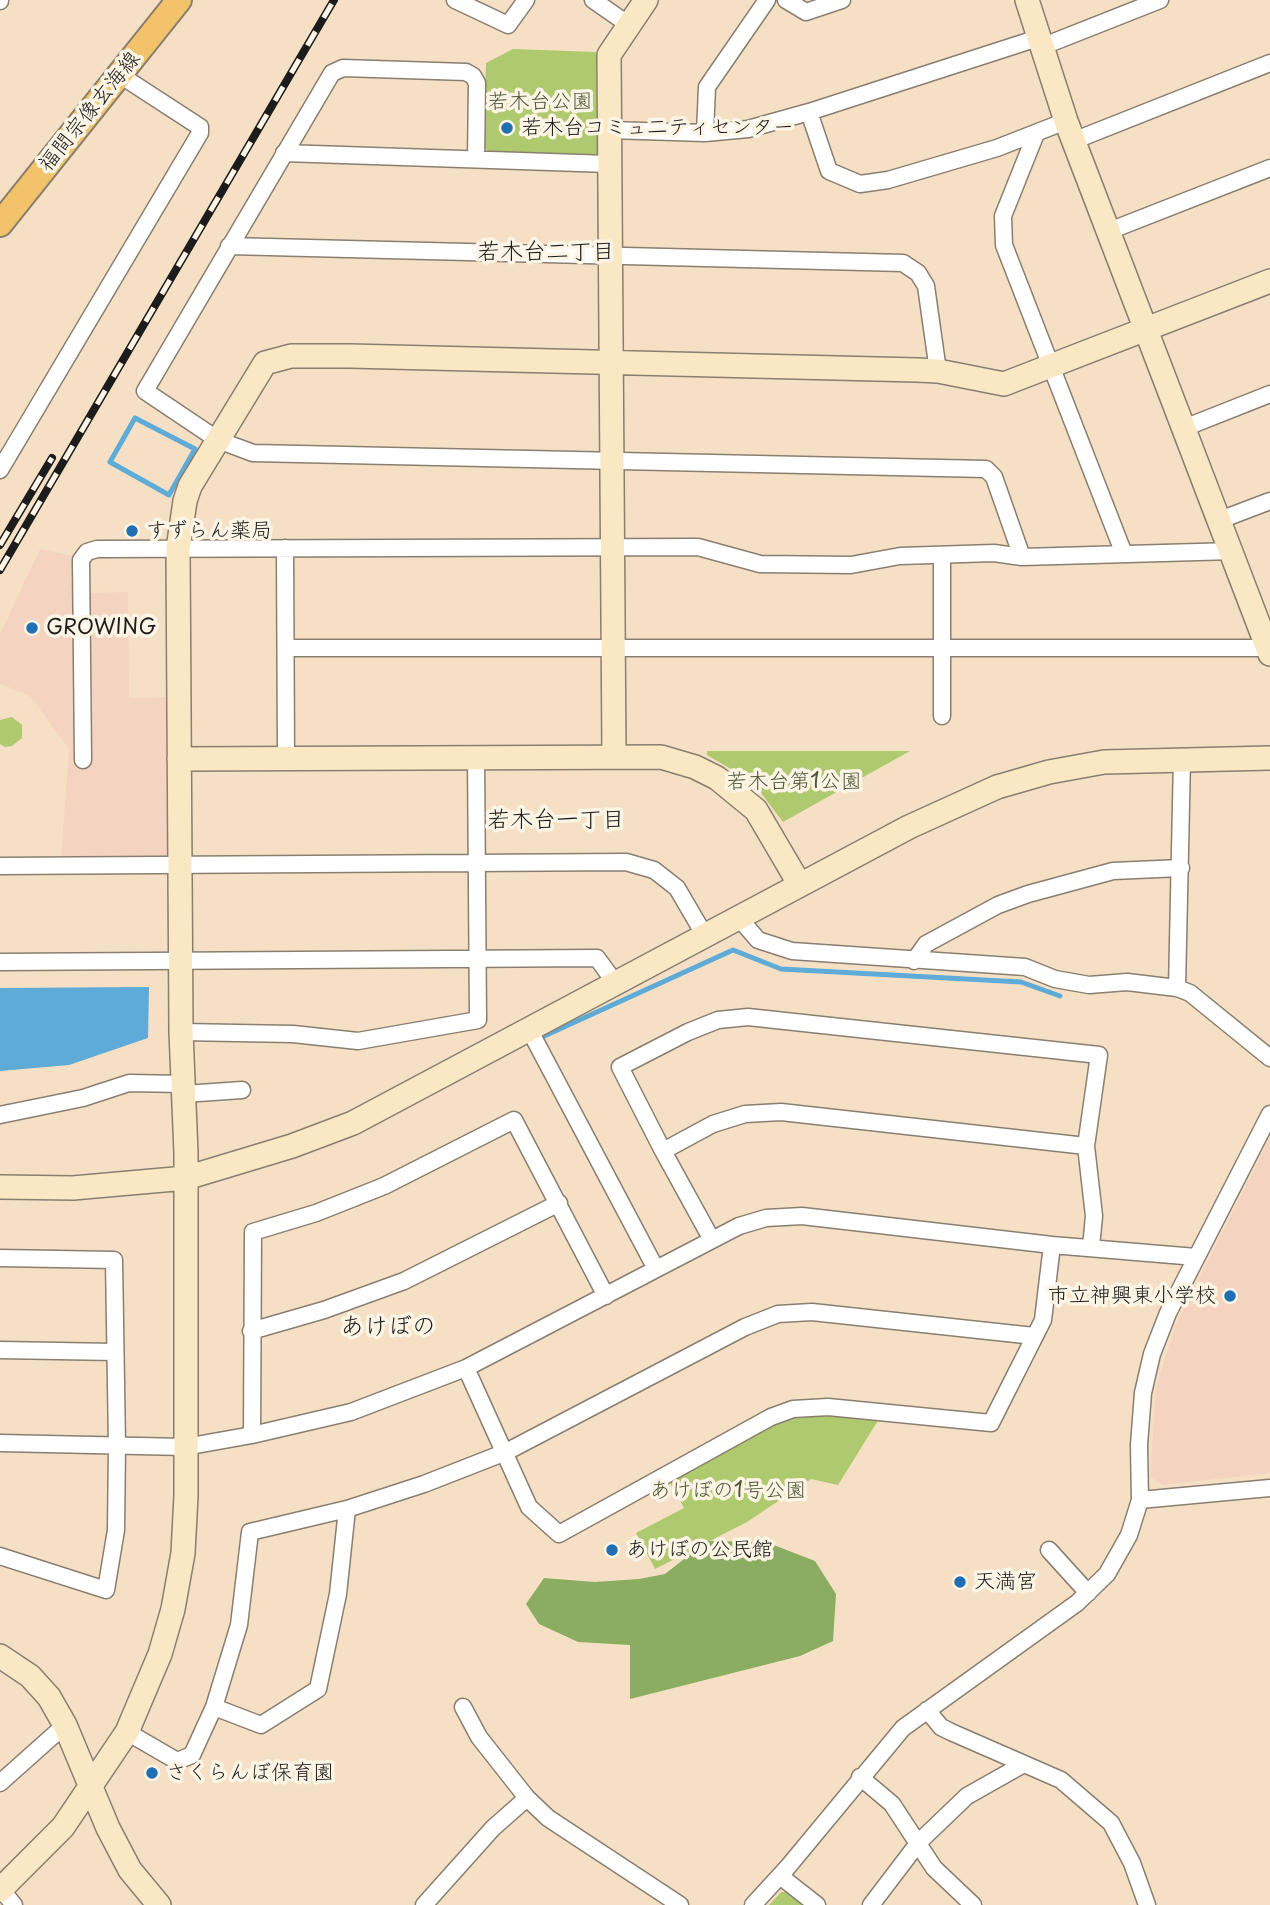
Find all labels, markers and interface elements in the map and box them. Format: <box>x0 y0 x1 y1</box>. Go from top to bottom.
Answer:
street label: 福間宗像玄海線 <box>34 47 146 177</box>
park label: 若木台公園 <box>488 89 592 115</box>
place label: 若木台コミュ二ティセンター <box>521 115 794 141</box>
marker: 若木台コミュ二ティセンター <box>499 120 515 136</box>
district label: 若木台二丁目 <box>477 239 615 267</box>
place label: すずらん薬局 <box>146 518 272 544</box>
marker: すずらん薬局 <box>124 523 140 539</box>
place label: GROWING <box>46 615 157 641</box>
marker: GROWING <box>24 620 40 636</box>
park label: 若木台第1公園 <box>726 769 862 795</box>
district label: 若木台一丁目 <box>487 807 625 835</box>
place label: 市立神興東小学校 <box>1048 1283 1216 1309</box>
marker: 市立神興東小学校 <box>1222 1288 1238 1304</box>
district label: あけぼの <box>340 1313 436 1341</box>
park label: あけぼの1号公園 <box>650 1478 806 1504</box>
place label: あけぼの公民館 <box>626 1537 773 1563</box>
marker: あけぼの公民館 <box>604 1542 620 1558</box>
place label: 天満宮 <box>974 1569 1037 1595</box>
marker: 天満宮 <box>952 1574 968 1590</box>
place label: さくらんぼ保育園 <box>166 1760 334 1786</box>
marker: さくらんぼ保育園 <box>144 1765 160 1781</box>

